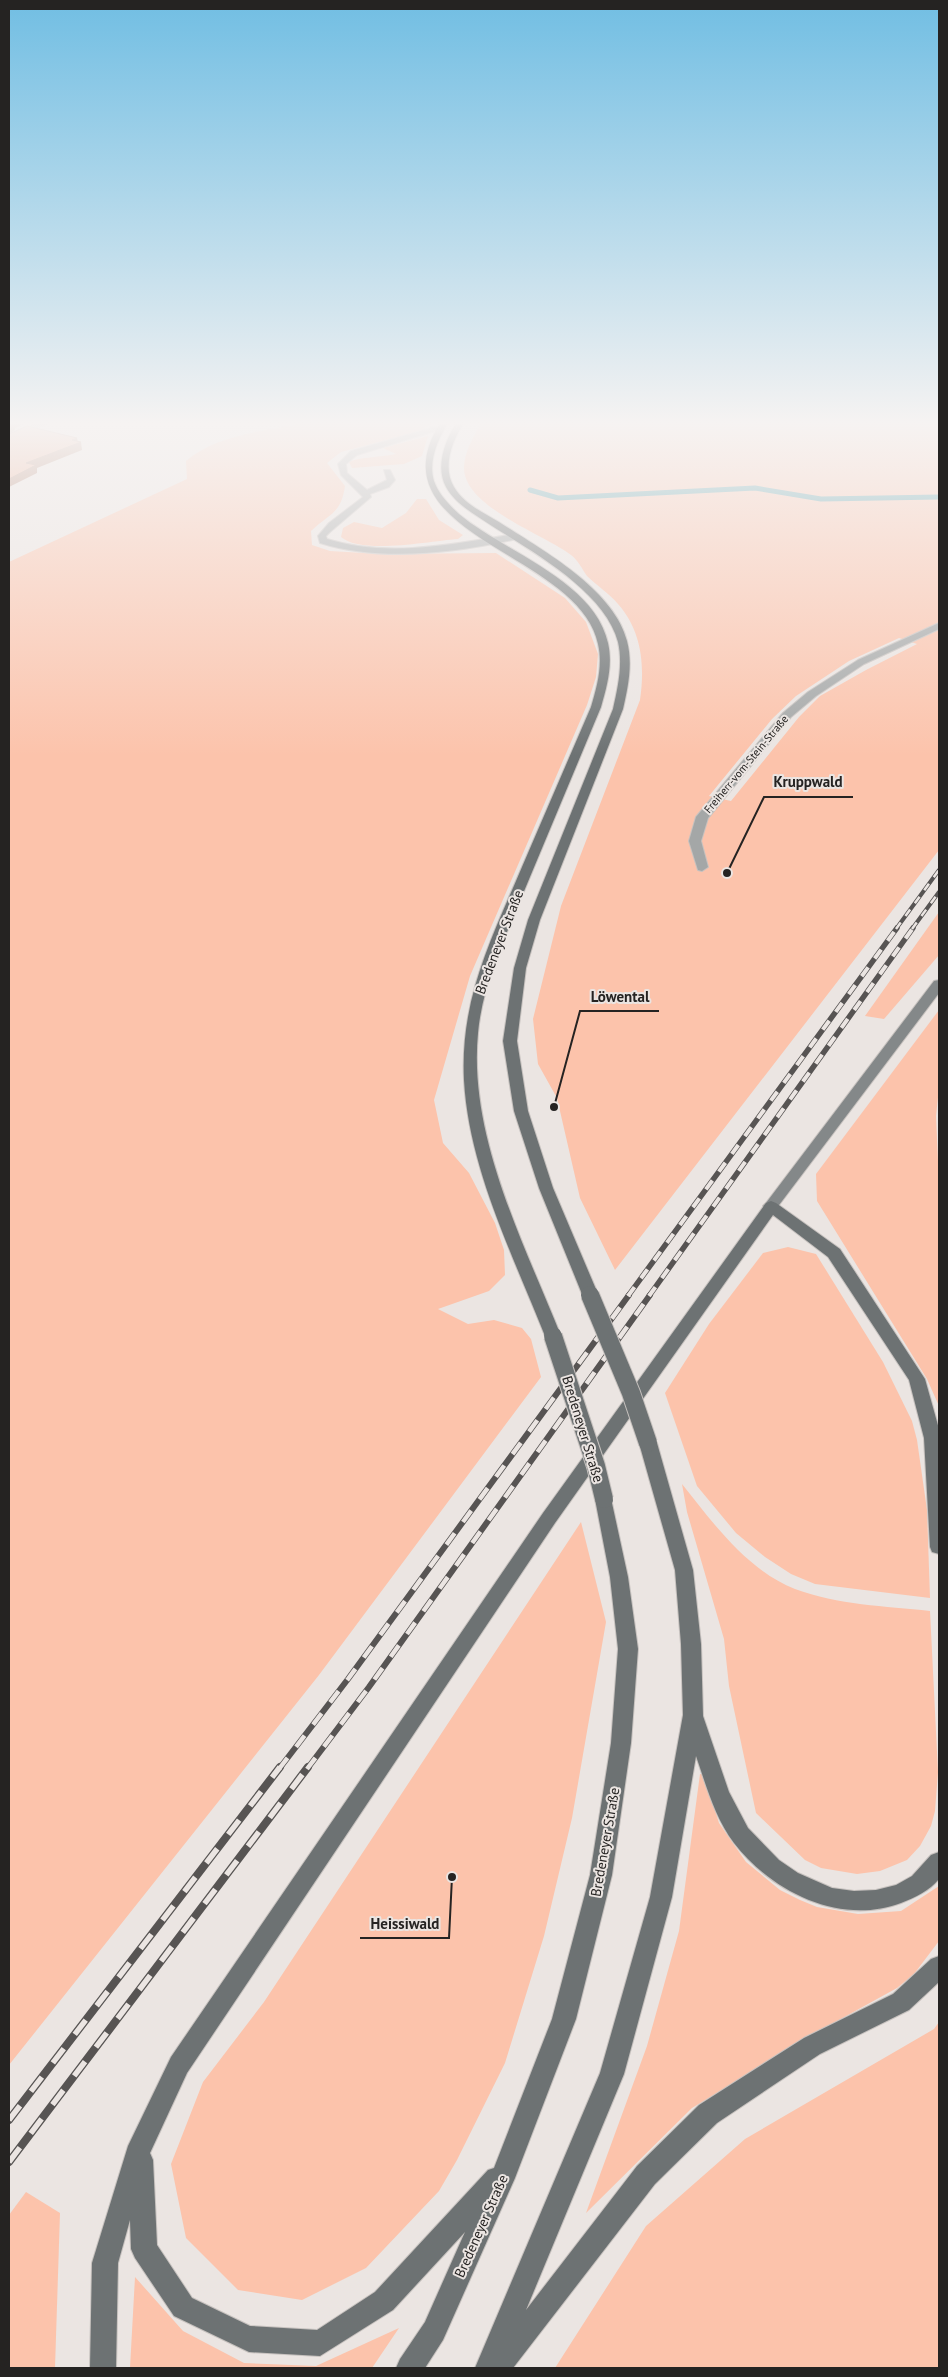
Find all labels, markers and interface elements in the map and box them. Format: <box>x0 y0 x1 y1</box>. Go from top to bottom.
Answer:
street label: Freiherr-vom-Stein-Straße <box>701 712 791 816</box>
callout: Kruppwald <box>764 767 853 797</box>
text: Kruppwald <box>773 772 843 791</box>
street label: Bredeneyer Straße <box>471 887 527 997</box>
callout: Löwental <box>580 981 659 1011</box>
text: Löwental <box>591 987 650 1006</box>
street label: Bredeneyer Straße <box>558 1374 608 1484</box>
street label: Bredeneyer Straße <box>587 1786 623 1898</box>
callout: Heissiwald <box>360 1908 449 1938</box>
text: Heissiwald <box>371 1914 439 1933</box>
street label: Bredeneyer Straße <box>450 2172 512 2280</box>

